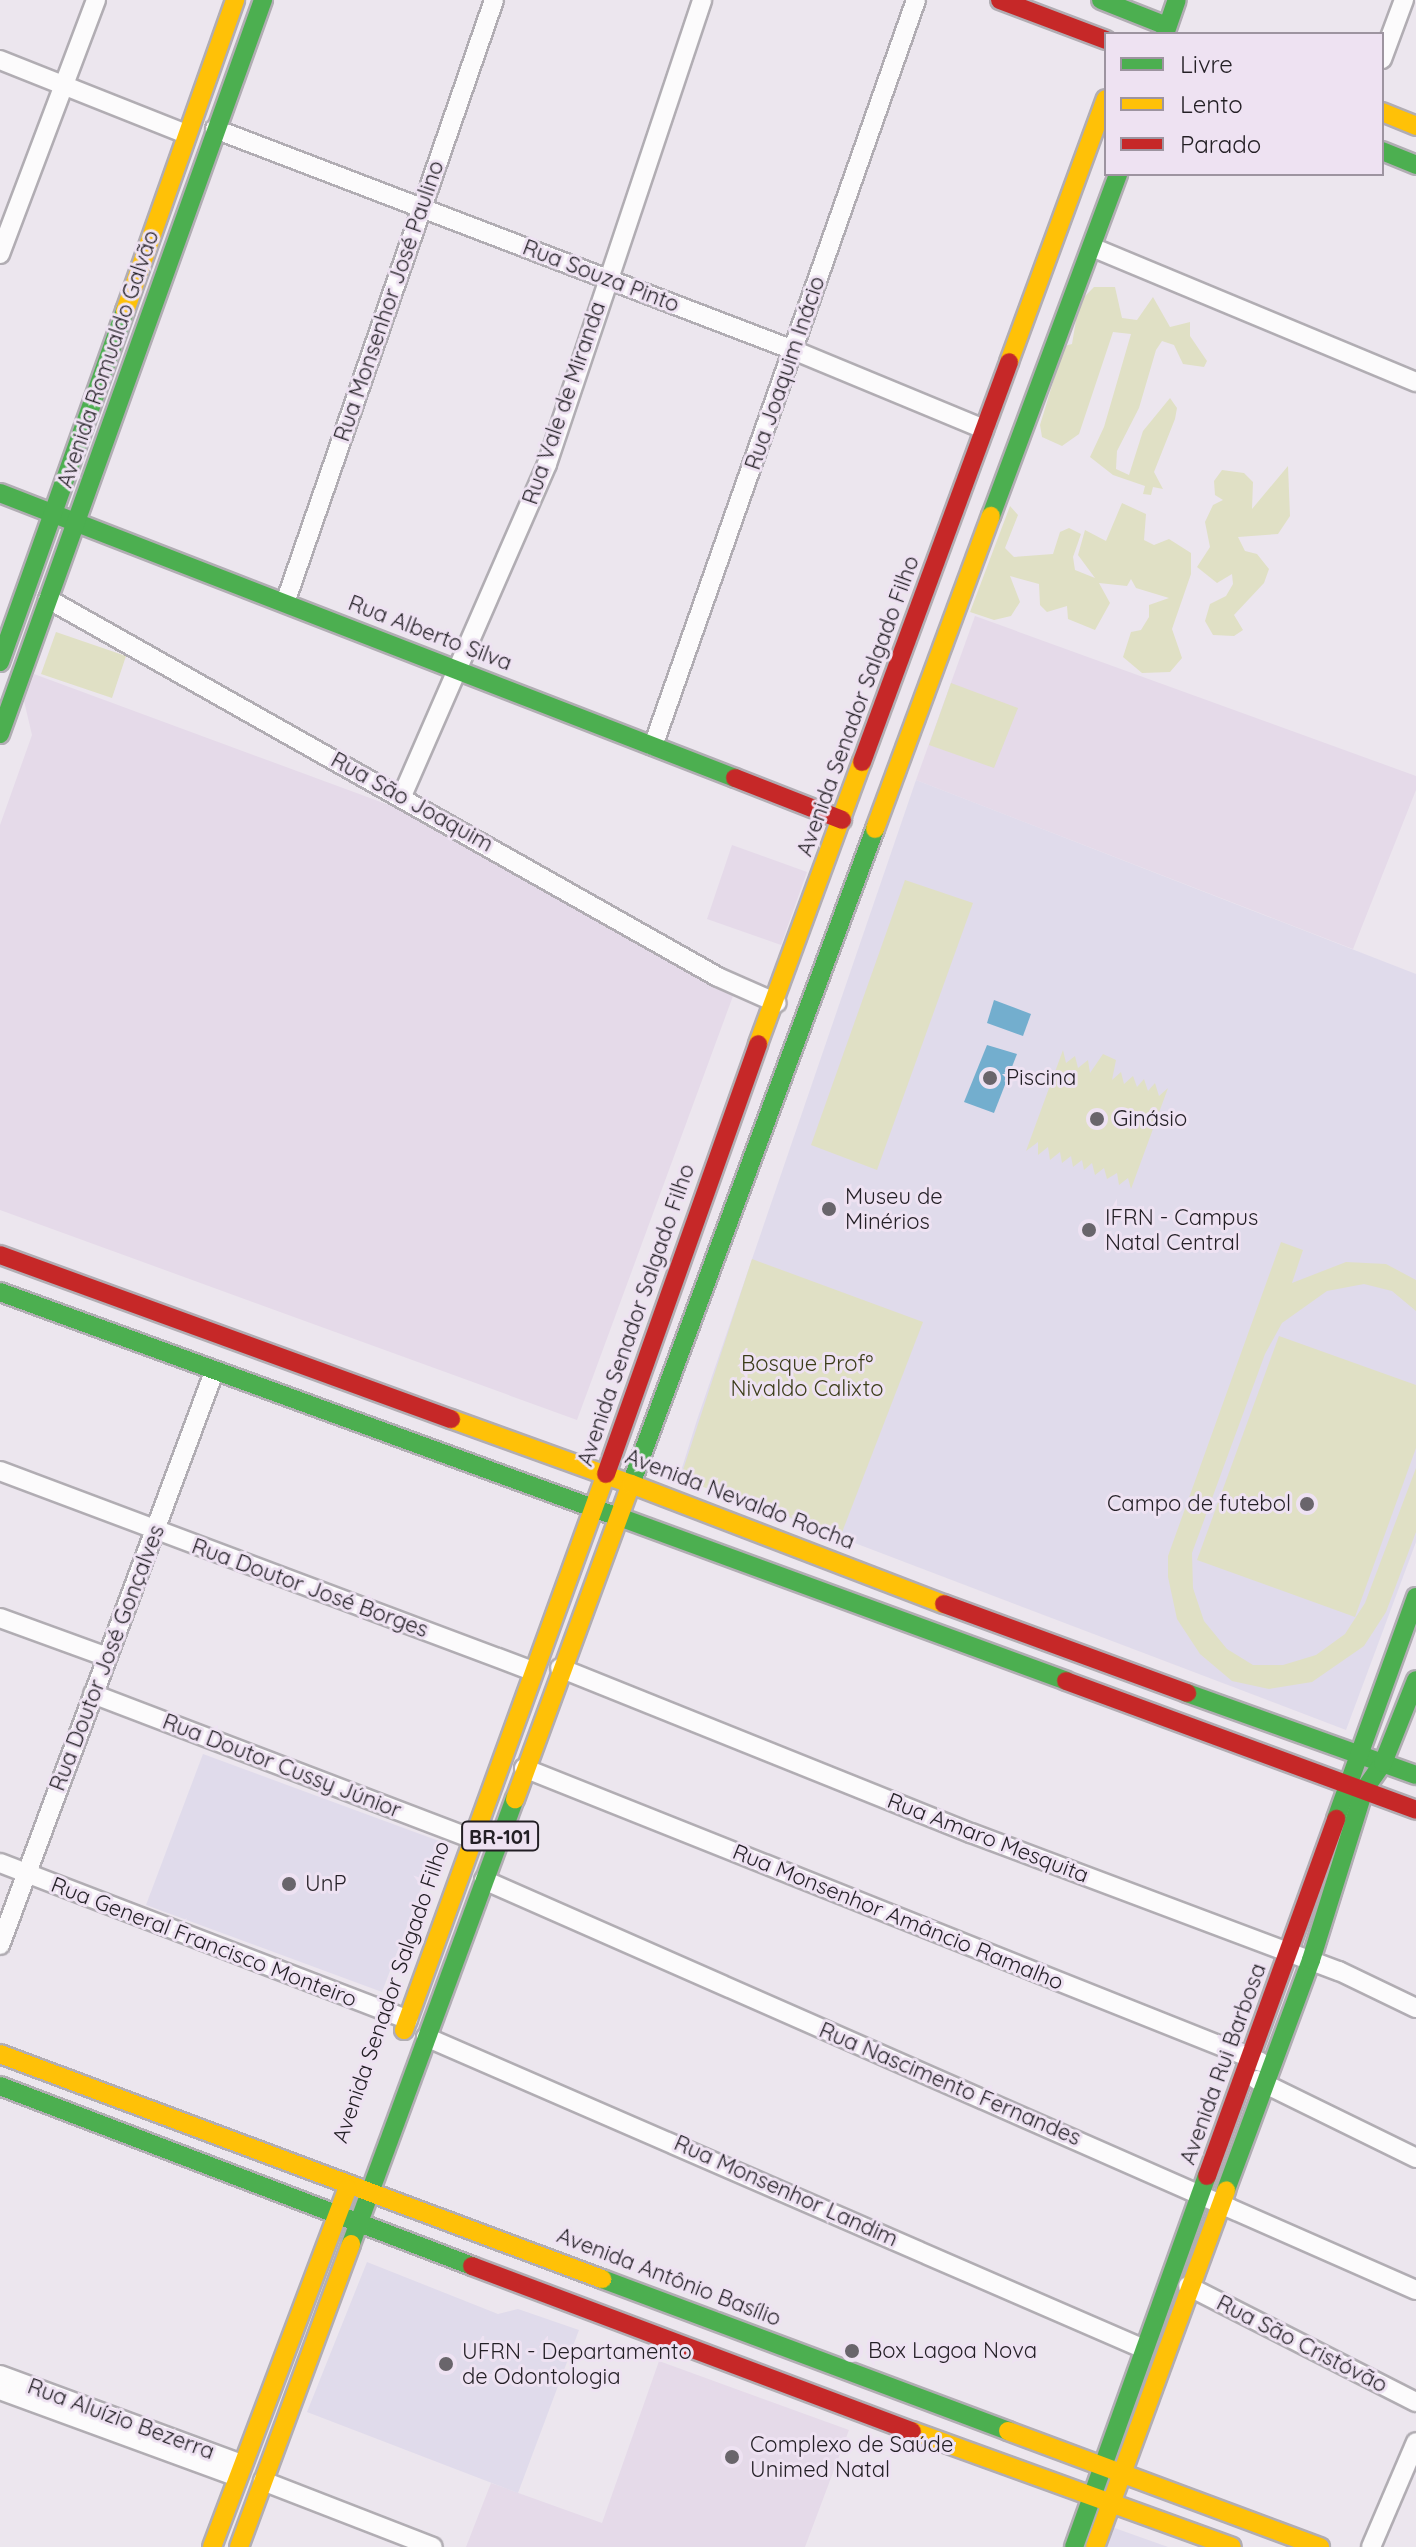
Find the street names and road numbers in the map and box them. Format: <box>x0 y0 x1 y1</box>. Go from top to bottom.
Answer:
street label: Rua Monsenhor José Paulino <box>328 157 450 445</box>
street label: Avenida Romualdo Galvão <box>51 227 165 491</box>
street label: Rua Souza Pinto <box>519 234 683 318</box>
street label: Rua Joaquim Inácio <box>739 273 831 473</box>
street label: Rua Vale de Miranda <box>517 298 611 508</box>
street label: Avenida Senador Salgado Filho <box>791 552 925 860</box>
street label: Rua Alberto Silva <box>344 590 516 676</box>
street label: Rua São Joaquim <box>326 747 498 857</box>
street label: Avenida Senador Salgado Filho <box>572 1160 700 1470</box>
street label: Avenida Nevaldo Rocha <box>622 1443 858 1555</box>
street label: Rua Doutor José Gonçalves <box>44 1521 170 1795</box>
street label: Rua Doutor José Borges <box>188 1533 432 1643</box>
street label: Rua Doutor Cussy Júnior <box>159 1708 405 1824</box>
street label: Rua Amaro Mesquita <box>884 1787 1092 1889</box>
road number: BR-101 <box>460 1820 540 1852</box>
street label: Avenida Senador Salgado Filho <box>327 1837 455 2147</box>
street label: Rua Monsenhor Amâncio Ramalho <box>729 1838 1067 1996</box>
street label: Rua General Francisco Monteiro <box>47 1871 361 2013</box>
street label: Avenida Rui Barbosa <box>1174 1960 1272 2168</box>
street label: Rua Nascimento Fernandes <box>815 2017 1085 2151</box>
street label: Rua Monsenhor Landim <box>670 2130 902 2252</box>
street label: Avenida Antônio Basílio <box>553 2222 785 2332</box>
street label: Rua São Cristóvão <box>1212 2290 1392 2398</box>
street label: Rua Aluízio Bezerra <box>24 2373 218 2465</box>

